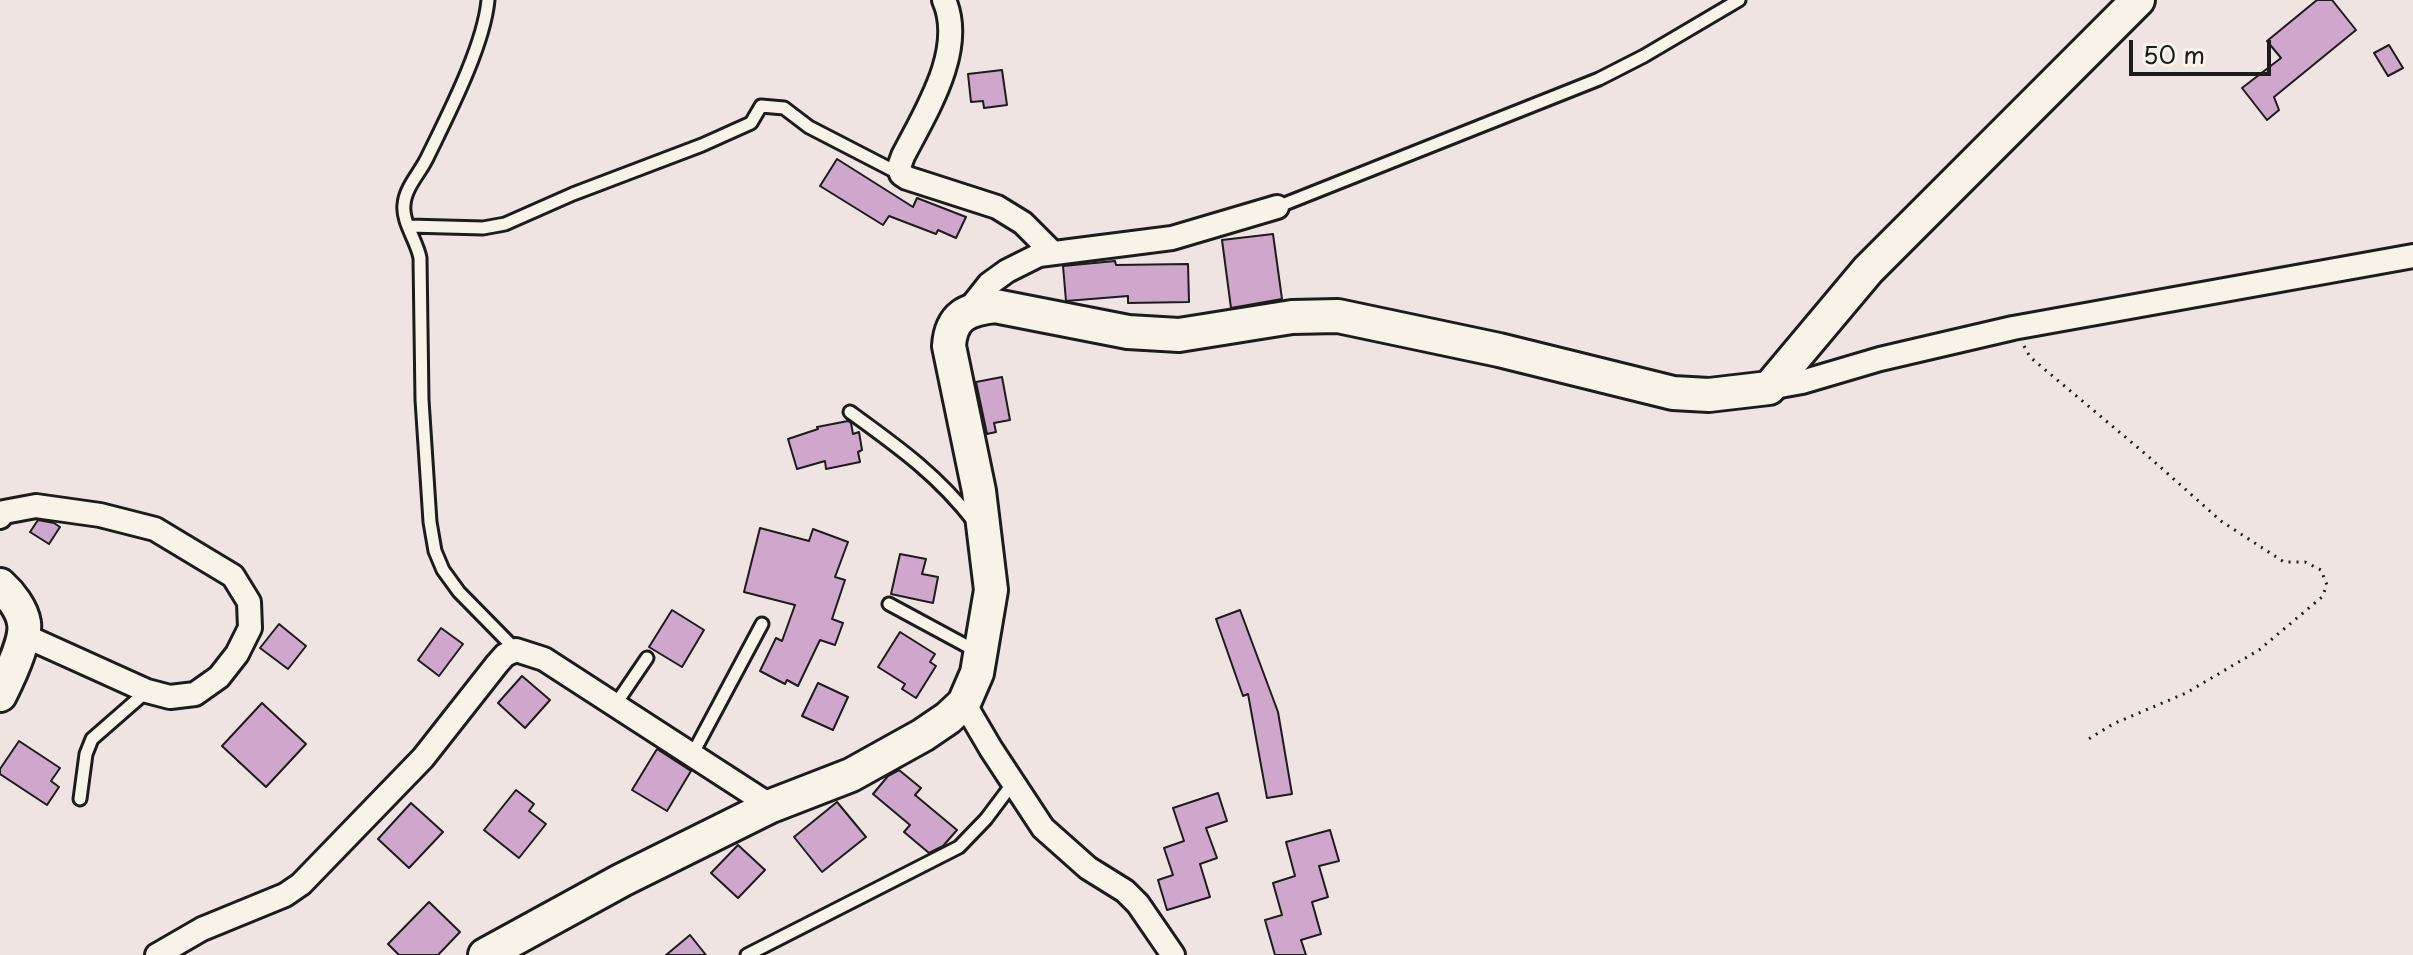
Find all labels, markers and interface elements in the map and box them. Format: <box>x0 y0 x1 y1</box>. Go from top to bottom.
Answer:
scale bar <box>2133 24 2275 74</box>
text: 50 m <box>2143 36 2205 72</box>

